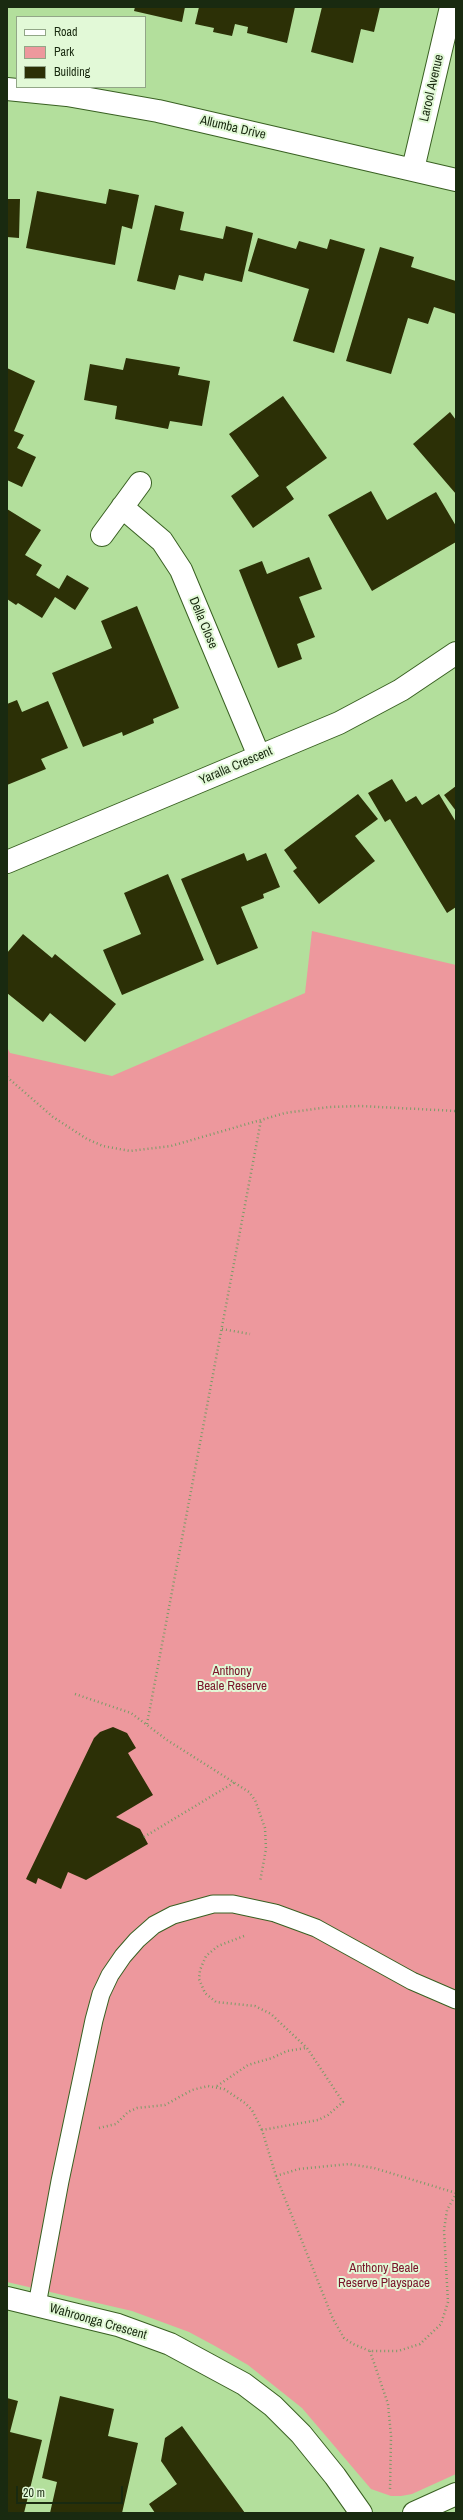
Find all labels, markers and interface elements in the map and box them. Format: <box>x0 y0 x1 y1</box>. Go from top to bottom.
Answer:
legend <box>16 16 146 88</box>
text: Road <box>54 24 78 40</box>
text: Park <box>54 44 74 60</box>
street label: Larool Avenue <box>417 53 447 123</box>
text: Building <box>54 64 90 80</box>
street label: Allumba Drive <box>199 113 267 143</box>
street label: Della Close <box>185 595 221 651</box>
street label: Yaralla Crescent <box>197 744 275 788</box>
park label: Anthony Beale Reserve <box>197 1664 267 1695</box>
park label: Anthony Beale Reserve Playspace <box>338 2261 430 2292</box>
street label: Wahroonga Crescent <box>48 2301 148 2343</box>
scale bar <box>18 2478 125 2504</box>
text: 20 m <box>23 2485 45 2501</box>

